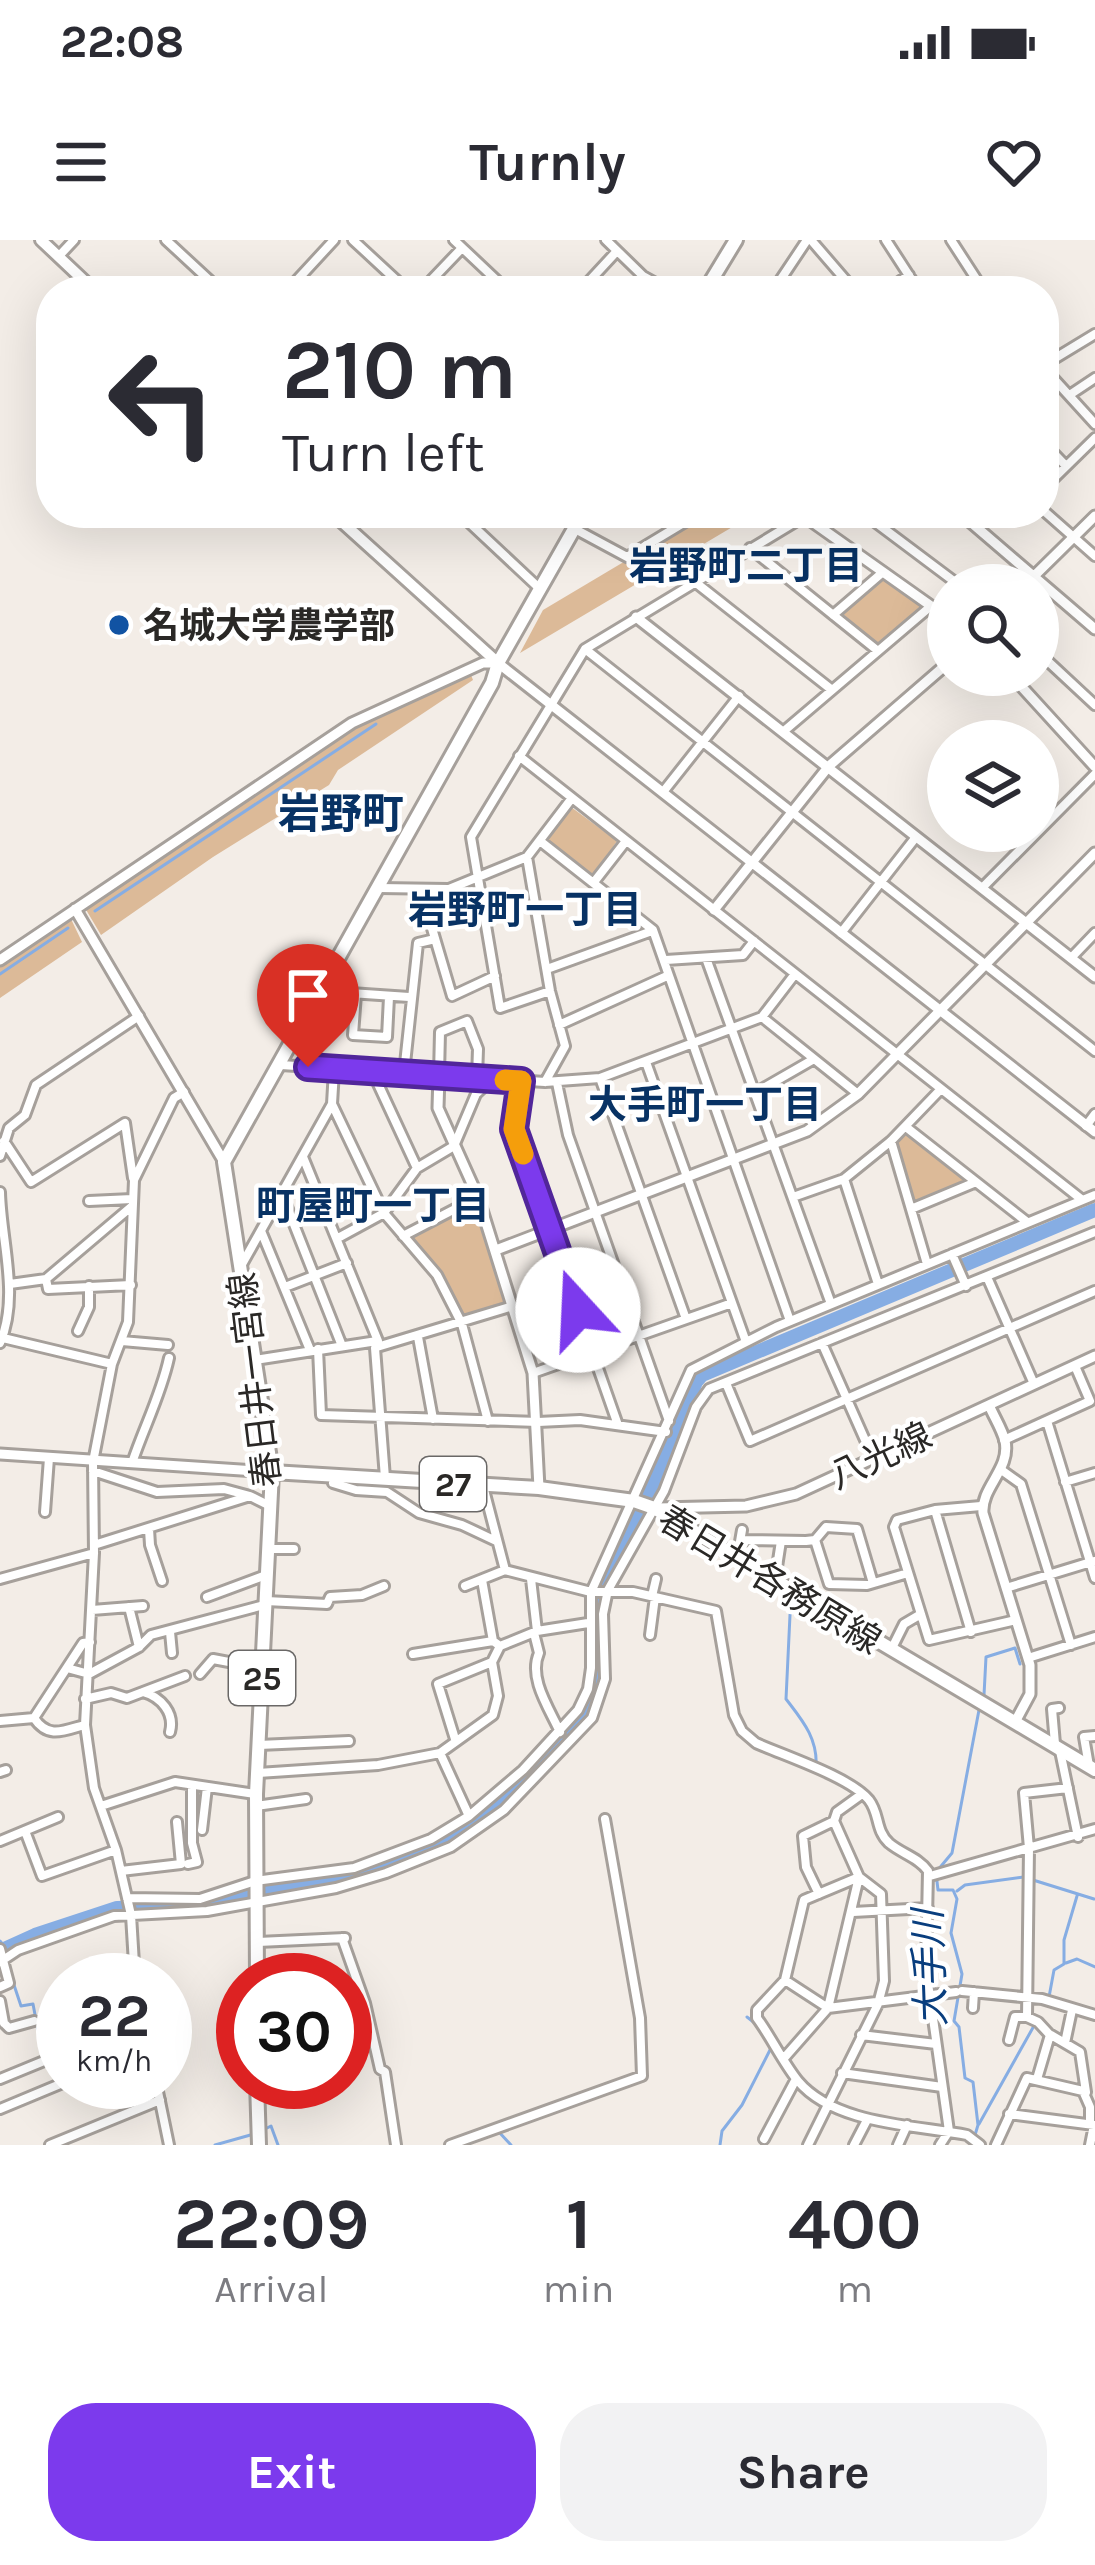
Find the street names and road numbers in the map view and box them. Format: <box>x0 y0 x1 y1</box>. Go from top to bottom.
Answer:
street label: 春日井一宮線 <box>221 1270 289 1490</box>
street label: 八光線 <box>823 1414 938 1498</box>
road number: 27 <box>420 1457 486 1511</box>
street label: 春日井各務原線 <box>651 1497 888 1663</box>
road number: 25 <box>229 1651 295 1705</box>

